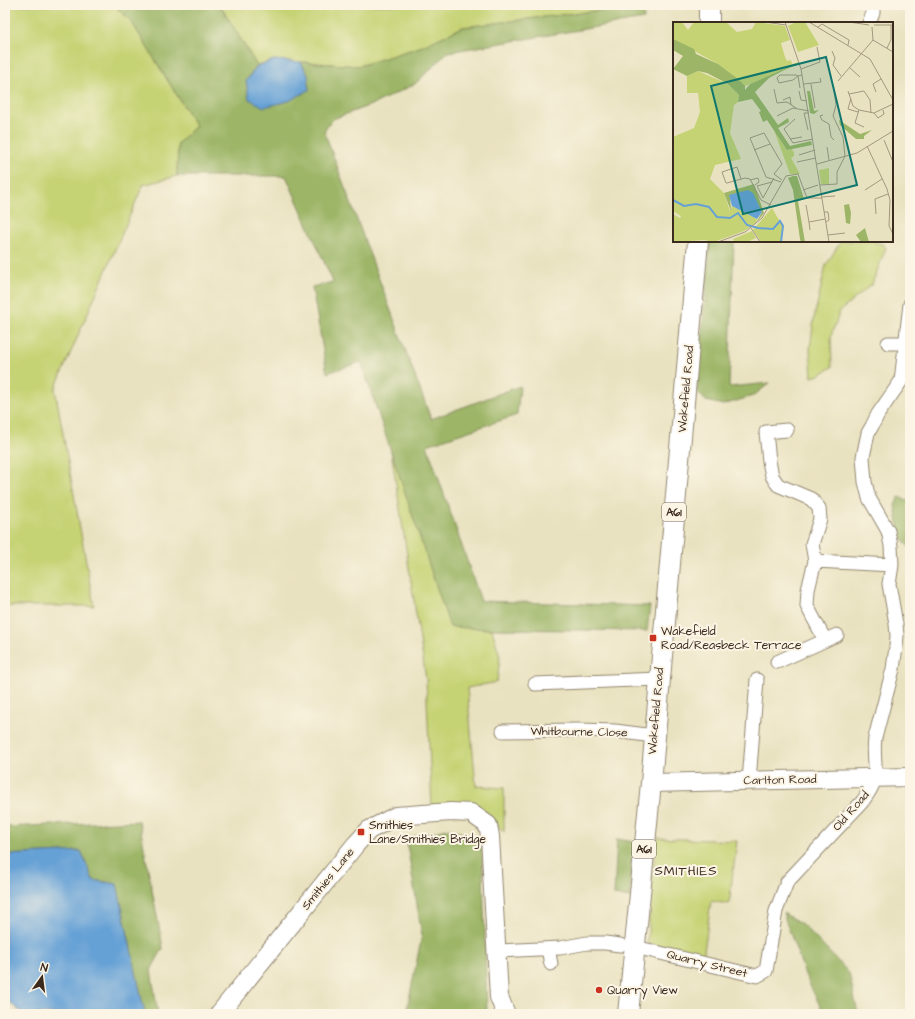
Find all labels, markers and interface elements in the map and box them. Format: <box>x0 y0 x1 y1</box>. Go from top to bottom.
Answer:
inset map <box>673 22 893 242</box>
street label: Wakefield Road <box>674 345 698 433</box>
road number: A61 <box>662 503 686 521</box>
place label: Wakefield Road/Reasbeck Terrace <box>661 623 802 654</box>
marker: Wakefield Road/Reasbeck Terrace <box>648 633 658 643</box>
street label: Wakefield Road <box>644 667 668 755</box>
street label: Whitbourne Close <box>530 723 628 741</box>
street label: Carlton Road <box>743 771 817 789</box>
street label: Old Road <box>829 787 873 835</box>
place label: Smithies Lane/Smithies Bridge <box>369 817 486 849</box>
marker: Smithies Lane/Smithies Bridge <box>356 827 366 837</box>
road number: A61 <box>632 840 656 858</box>
street label: Smithies Lane <box>298 844 359 914</box>
district label: SMITHIES <box>654 862 718 880</box>
street label: Quarry Street <box>665 946 749 983</box>
north arrow <box>22 957 62 997</box>
text: N <box>39 960 50 976</box>
place label: Quarry View <box>607 982 678 1000</box>
marker: Quarry View <box>594 985 604 995</box>

